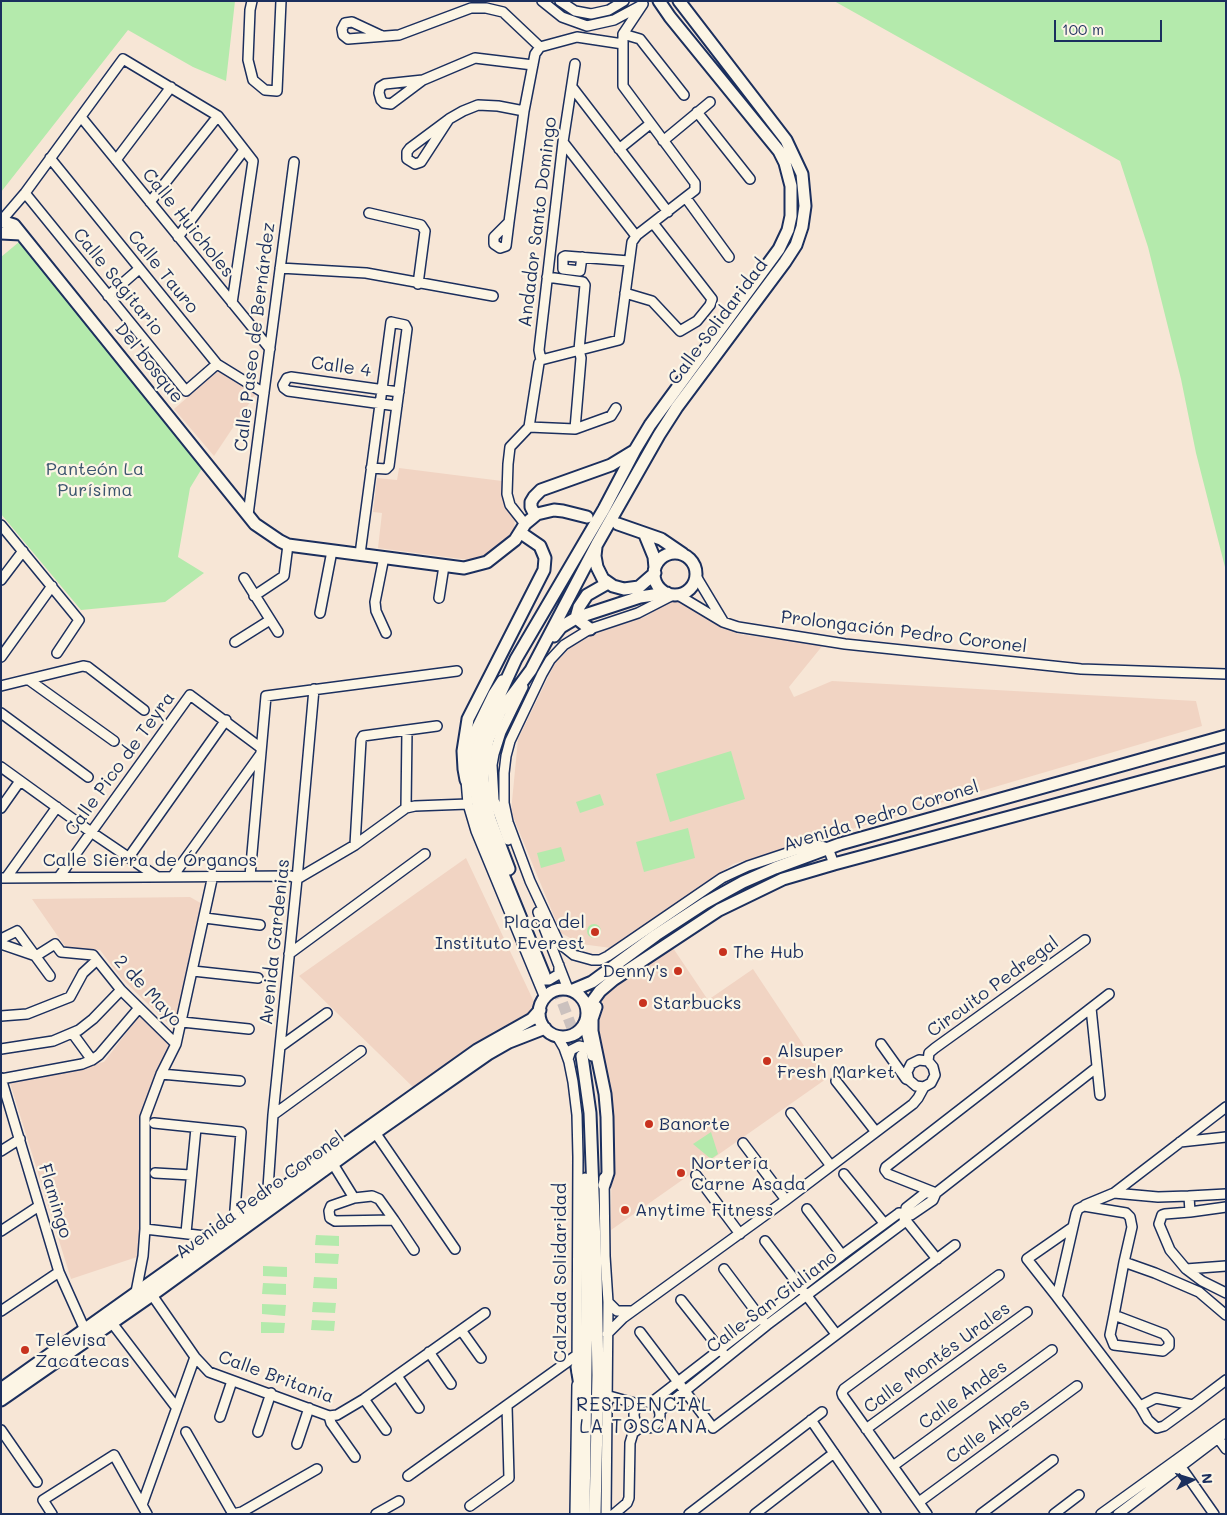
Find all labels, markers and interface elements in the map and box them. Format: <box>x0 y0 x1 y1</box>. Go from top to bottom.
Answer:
scale bar <box>1057 10 1164 42</box>
text: 100 m <box>1062 19 1104 39</box>
street label: Andador Santo Domingo <box>514 116 562 328</box>
street label: Calle Huicholes <box>137 164 239 282</box>
street label: Calle Paseo de Bernárdez <box>230 221 280 453</box>
street label: Calle Sagitario <box>68 224 168 340</box>
street label: Calle Tauro <box>123 226 203 318</box>
street label: Calle Solidaridad <box>664 255 772 389</box>
street label: Del bosque <box>110 318 188 408</box>
street label: Calle 4 <box>310 352 372 382</box>
park label: Panteón La Purísima <box>46 458 144 500</box>
street label: Prolongación Pedro Coronel <box>780 606 1028 658</box>
street label: Calle Pico de Teyra <box>61 688 179 840</box>
street label: Avenida Pedro Coronel <box>781 776 981 856</box>
street label: Calle Sierra de Órganos <box>43 849 257 871</box>
street label: Avenida Gardenias <box>256 858 294 1026</box>
place label: Placa del Instituto Everest <box>435 911 585 954</box>
marker: Placa del Instituto Everest <box>589 926 601 938</box>
street label: Circuito Pedregal <box>923 932 1063 1042</box>
place label: The Hub <box>733 941 804 963</box>
marker: The Hub <box>717 946 729 958</box>
street label: 2 de Mayo <box>110 951 186 1031</box>
place label: Denny's <box>602 960 668 982</box>
marker: Denny's <box>672 965 684 977</box>
place label: Starbucks <box>653 992 742 1014</box>
marker: Starbucks <box>637 997 649 1009</box>
place label: Alsuper Fresh Market <box>777 1040 895 1082</box>
marker: Alsuper Fresh Market <box>761 1055 773 1067</box>
place label: Banorte <box>659 1113 730 1135</box>
marker: Banorte <box>643 1118 655 1130</box>
street label: Avenida Pedro Coronel <box>172 1127 348 1263</box>
place label: Nortería Carne Asada <box>691 1152 806 1194</box>
street label: Flamingo <box>33 1161 77 1241</box>
marker: Nortería Carne Asada <box>675 1167 687 1179</box>
street label: Calzada Solidaridad <box>549 1183 571 1363</box>
place label: Anytime Fitness <box>635 1199 774 1221</box>
marker: Anytime Fitness <box>619 1204 631 1216</box>
street label: Calle San Giuliano <box>703 1246 841 1358</box>
street label: Calle Montés Urales <box>860 1298 1014 1418</box>
place label: Televisa Zacatecas <box>35 1329 130 1372</box>
marker: Televisa Zacatecas <box>19 1344 31 1356</box>
street label: Calle Britania <box>215 1346 337 1408</box>
street label: Calle Andes <box>915 1356 1011 1434</box>
street label: Calle Alpes <box>942 1393 1034 1469</box>
district label: RESIDENCIAL LA TOSCANA <box>575 1394 713 1438</box>
north arrow <box>1167 1455 1217 1505</box>
text: N <box>1198 1473 1217 1485</box>

